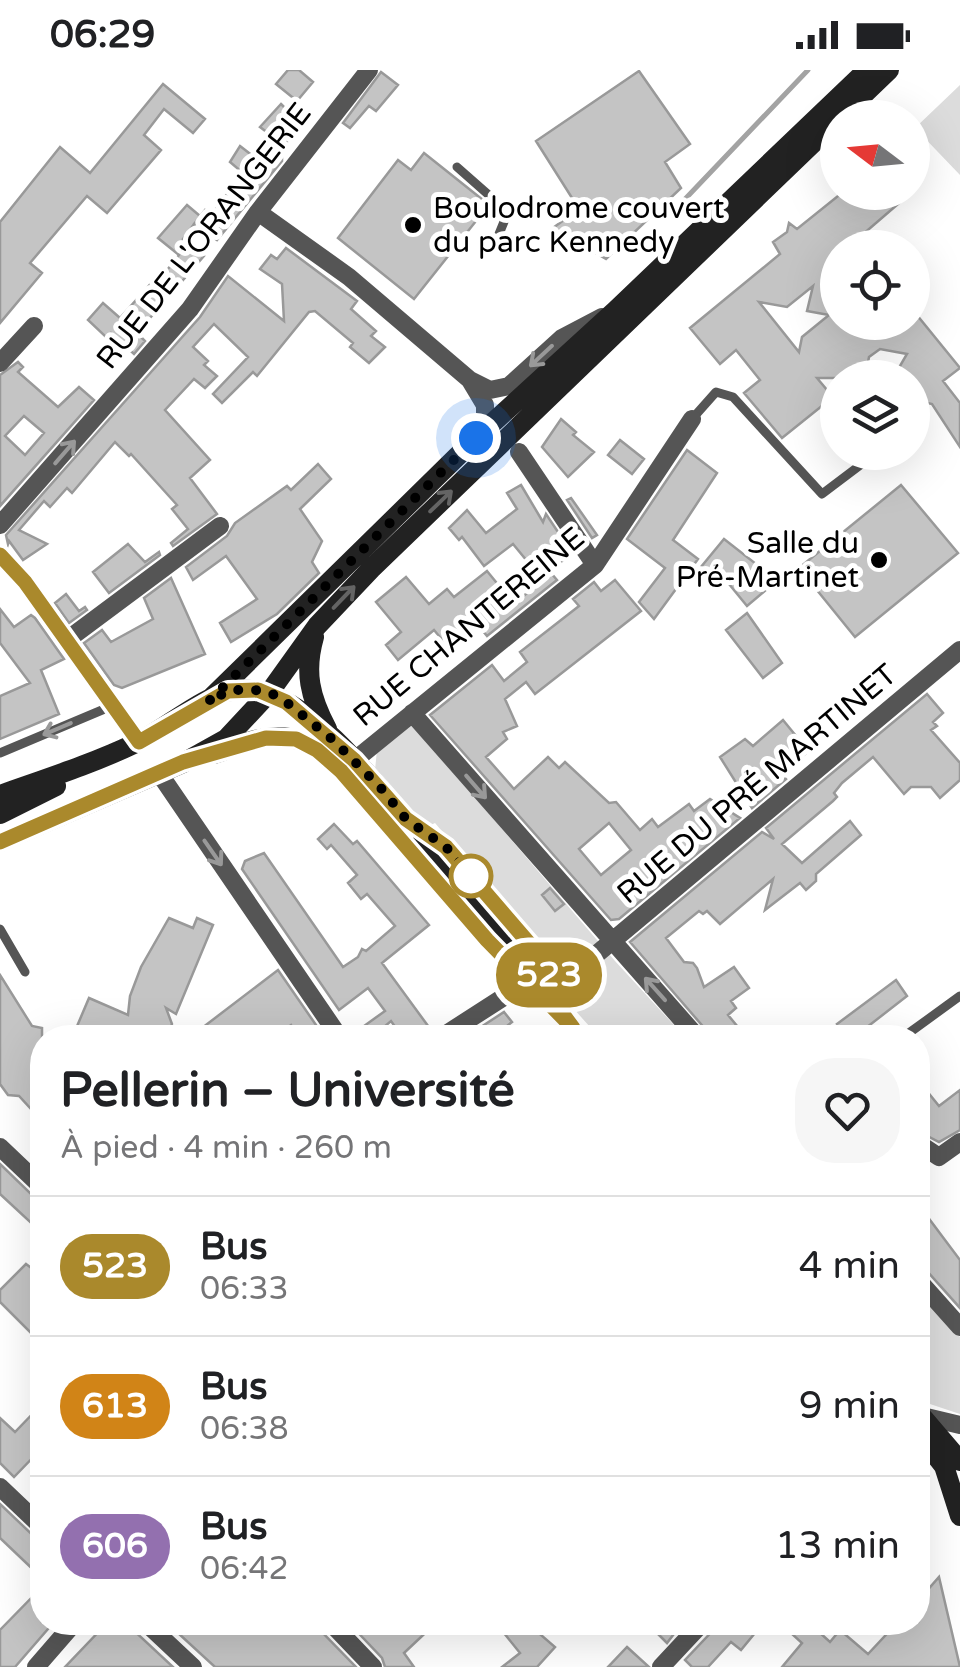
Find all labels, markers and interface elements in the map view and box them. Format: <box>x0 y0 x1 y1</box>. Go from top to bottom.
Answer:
text: 06:29 <box>50 12 155 58</box>
street label: RUE DE L'ORANGERIE <box>89 96 319 376</box>
north arrow <box>820 100 930 210</box>
map controls <box>820 100 930 470</box>
place label: Boulodrome couvert du parc Kennedy <box>433 190 724 261</box>
marker: Boulodrome couvert du parc Kennedy <box>402 214 424 236</box>
button: locate <box>820 230 930 340</box>
one-way arrow <box>529 344 554 367</box>
button: layers <box>820 360 930 470</box>
your location <box>451 413 501 463</box>
one-way arrow <box>53 440 76 465</box>
one-way arrow <box>428 490 453 513</box>
street label: RUE CHANTEREINE <box>346 519 592 735</box>
place label: Salle du Pré-Martinet <box>676 525 859 596</box>
marker: Salle du Pré-Martinet <box>868 549 890 571</box>
one-way arrow <box>331 585 355 609</box>
street label: RUE DU PRÉ MARTINET <box>610 656 904 912</box>
one-way arrow <box>42 721 73 739</box>
one-way arrow <box>465 773 487 799</box>
one-way arrow <box>202 839 223 867</box>
unlabelled marker <box>450 855 492 897</box>
line badge: 523 <box>492 942 606 1008</box>
text: 523 <box>516 954 582 996</box>
one-way arrow <box>643 977 666 1002</box>
button: heart <box>795 1058 900 1163</box>
text: Pellerin – Université <box>60 1062 515 1120</box>
text: À pied · 4 min · 260 m <box>60 1129 392 1167</box>
text: Bus <box>200 1224 267 1270</box>
text: 4 min <box>799 1243 900 1289</box>
text: 523 <box>82 1245 148 1287</box>
text: 06:33 <box>200 1270 289 1308</box>
text: Bus <box>200 1364 267 1410</box>
text: 9 min <box>799 1383 900 1429</box>
text: 613 <box>82 1385 148 1427</box>
text: 06:38 <box>200 1410 289 1448</box>
text: Bus <box>200 1504 267 1550</box>
text: 13 min <box>775 1523 900 1569</box>
text: 606 <box>82 1525 148 1567</box>
text: 06:42 <box>200 1550 289 1588</box>

